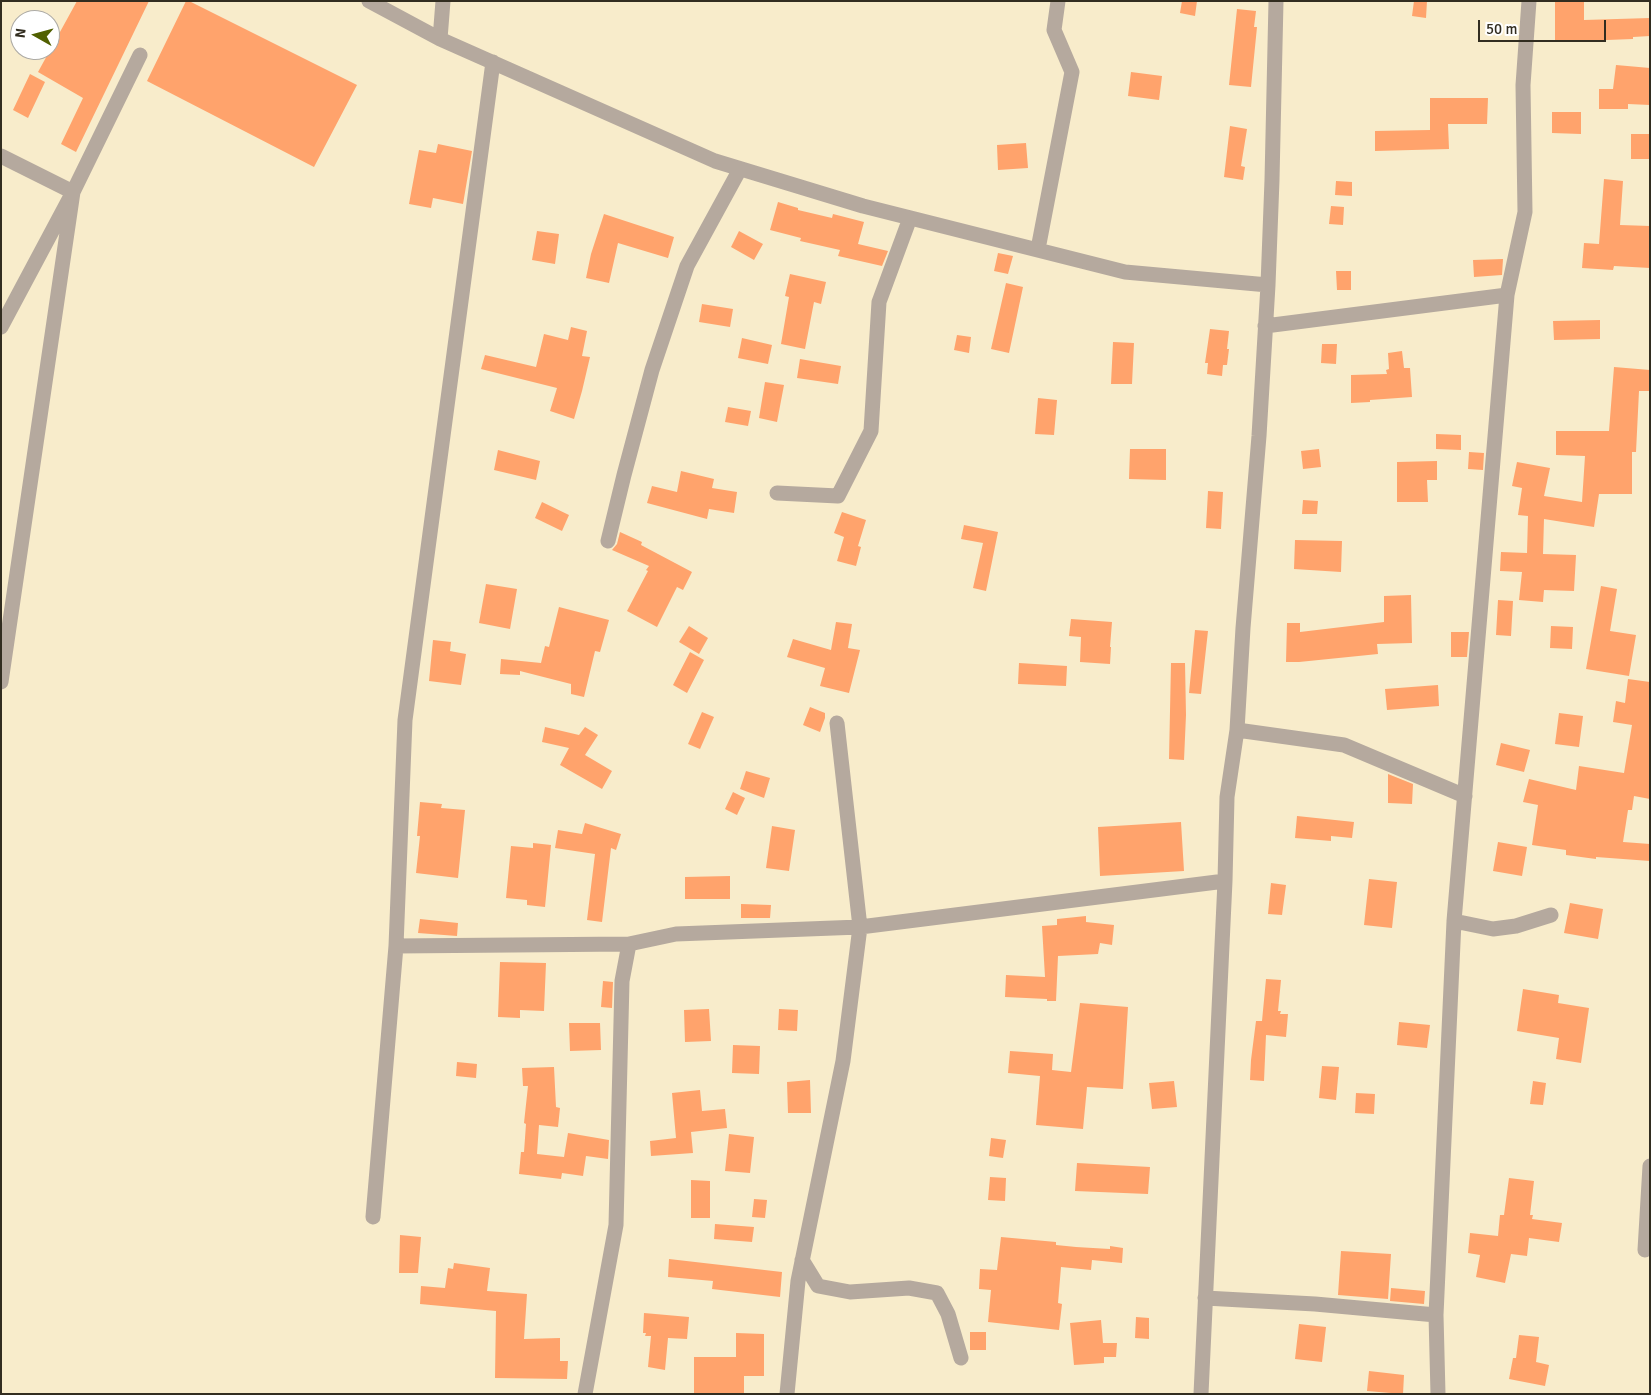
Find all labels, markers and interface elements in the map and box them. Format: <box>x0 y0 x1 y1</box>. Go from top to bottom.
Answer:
north arrow <box>10 10 60 60</box>
scale bar <box>1481 10 1608 42</box>
text: 50 m <box>1486 20 1517 38</box>
text: N <box>12 27 30 39</box>

